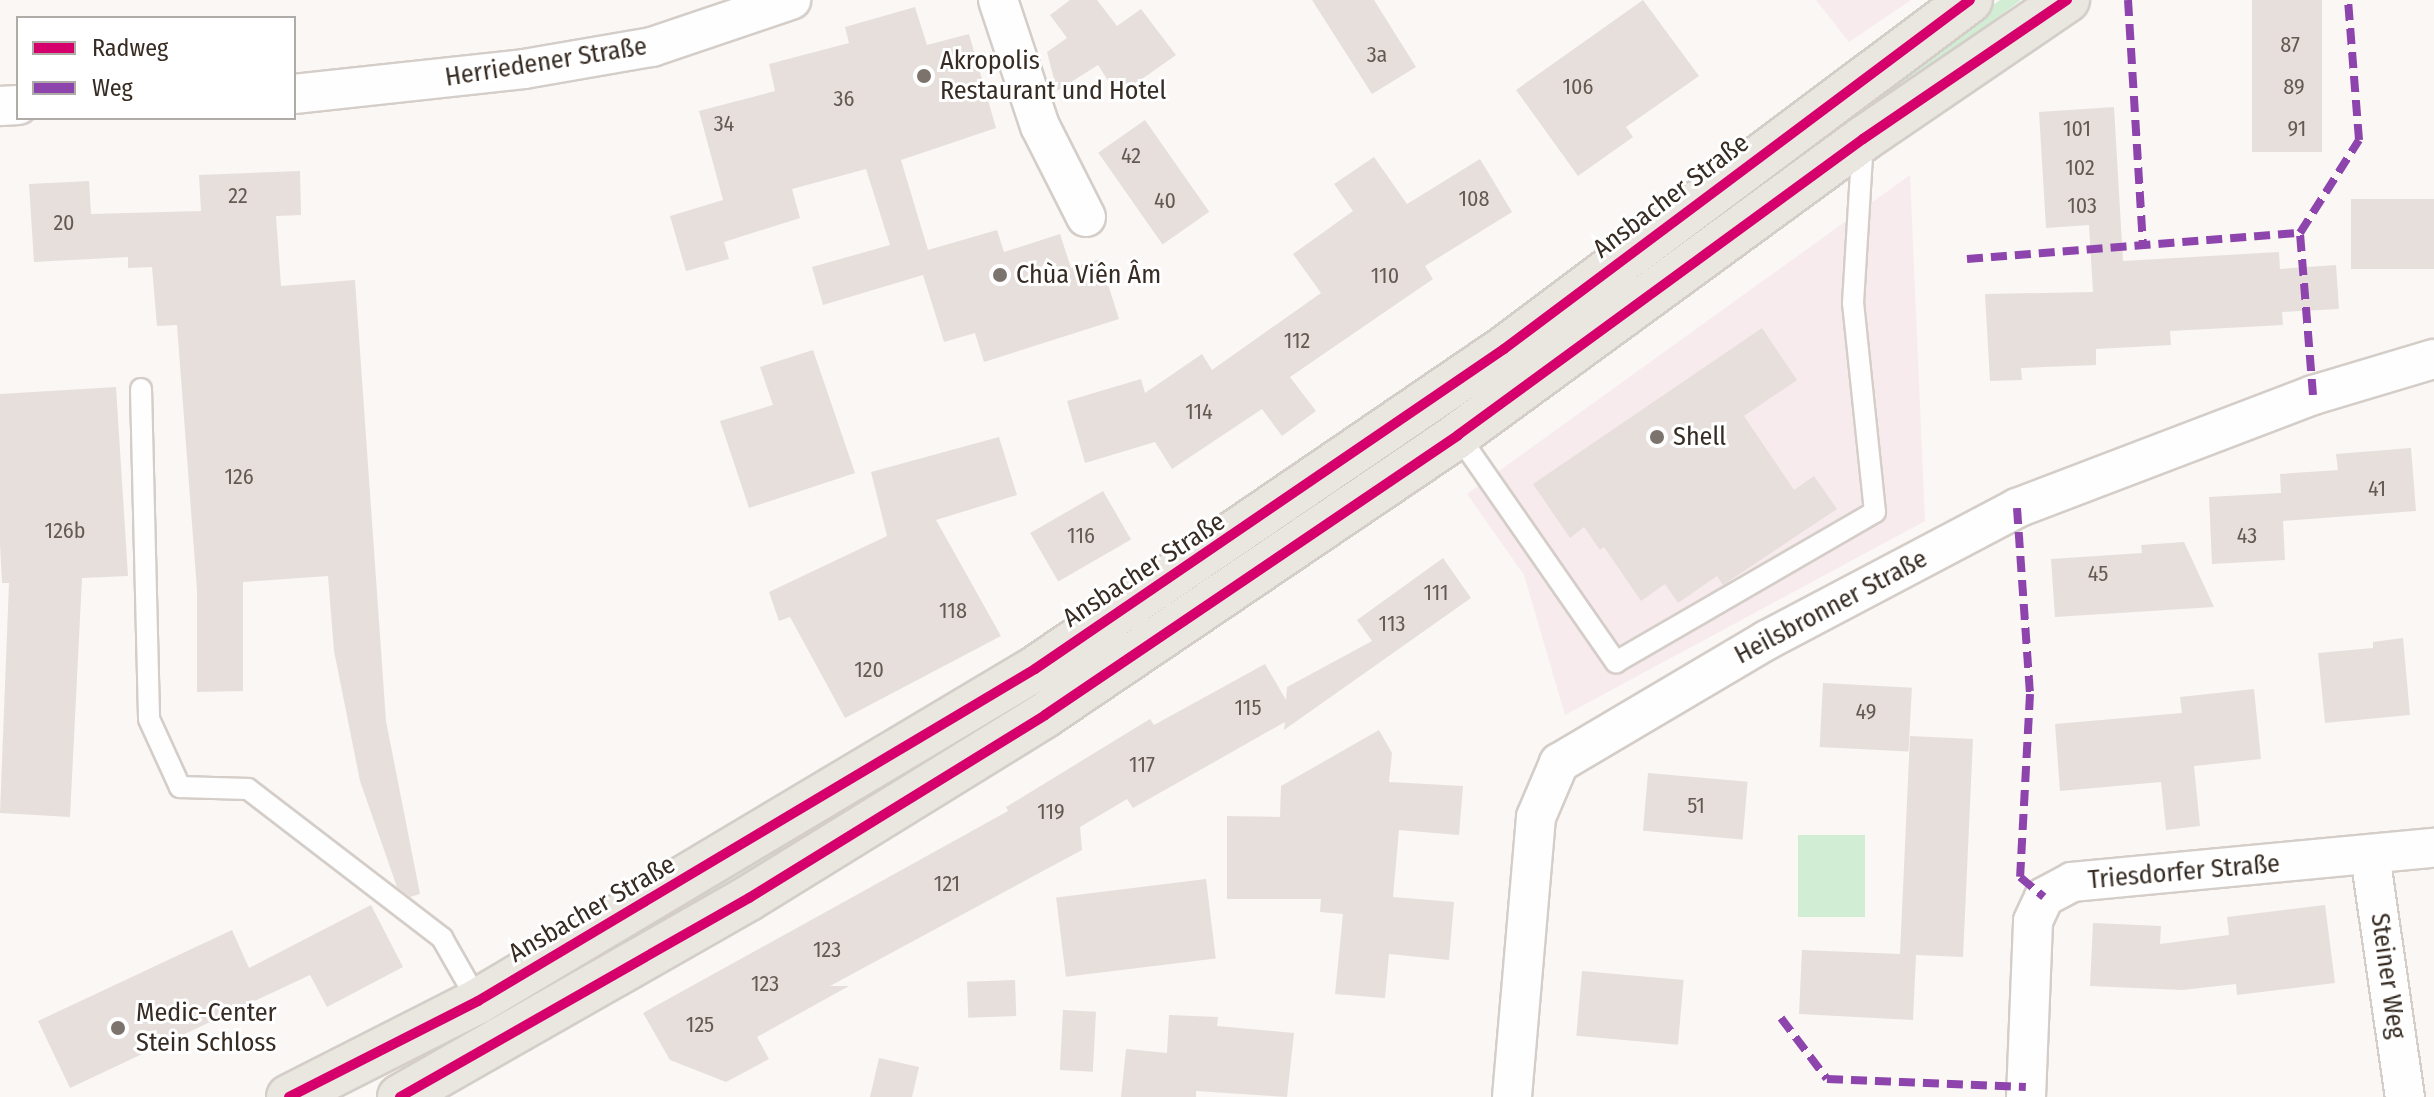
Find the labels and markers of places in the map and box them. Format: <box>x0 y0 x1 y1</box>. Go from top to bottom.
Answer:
place label: Akropolis Restaurant und Hotel <box>940 45 1166 106</box>
marker: Akropolis Restaurant und Hotel <box>915 67 933 85</box>
place label: Chùa Viên Âm <box>1016 259 1161 291</box>
marker: Chùa Viên Âm <box>991 266 1009 284</box>
place label: Shell <box>1673 421 1726 453</box>
marker: Shell <box>1648 428 1666 446</box>
place label: Medic-Center Stein Schloss <box>136 997 277 1058</box>
marker: Medic-Center Stein Schloss <box>107 1017 129 1039</box>

